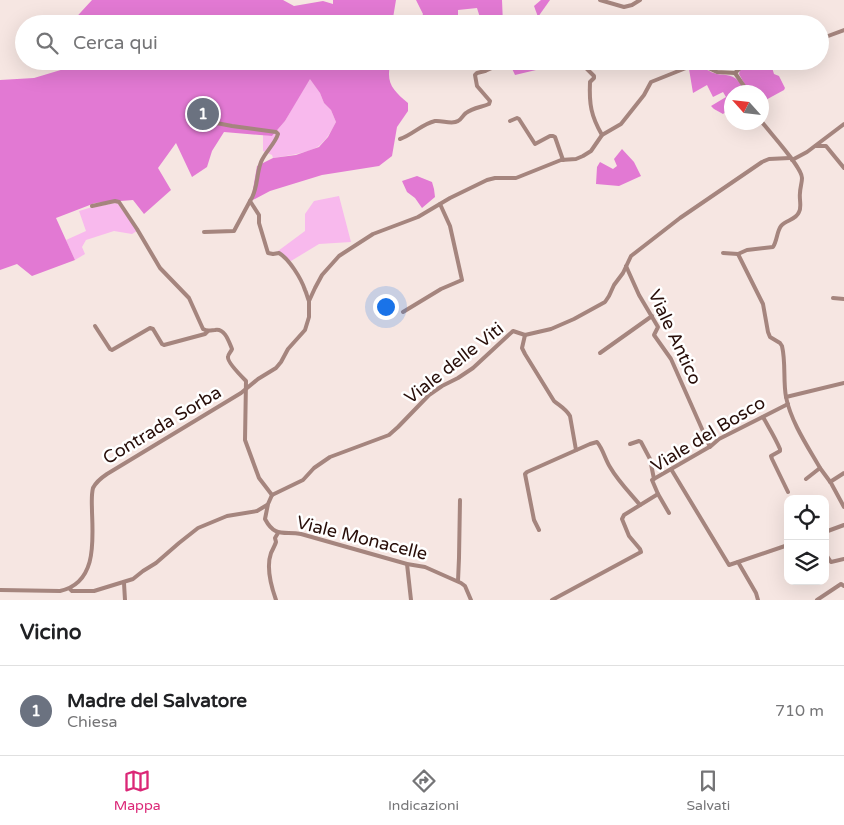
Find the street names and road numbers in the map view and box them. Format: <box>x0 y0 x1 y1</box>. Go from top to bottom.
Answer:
street label: Viale Antico <box>643 286 707 388</box>
street label: Viale delle Viti <box>400 317 508 409</box>
street label: Contrada Sorba <box>99 381 225 469</box>
street label: Viale del Bosco <box>647 391 769 477</box>
street label: Viale Monacelle <box>294 511 430 565</box>

